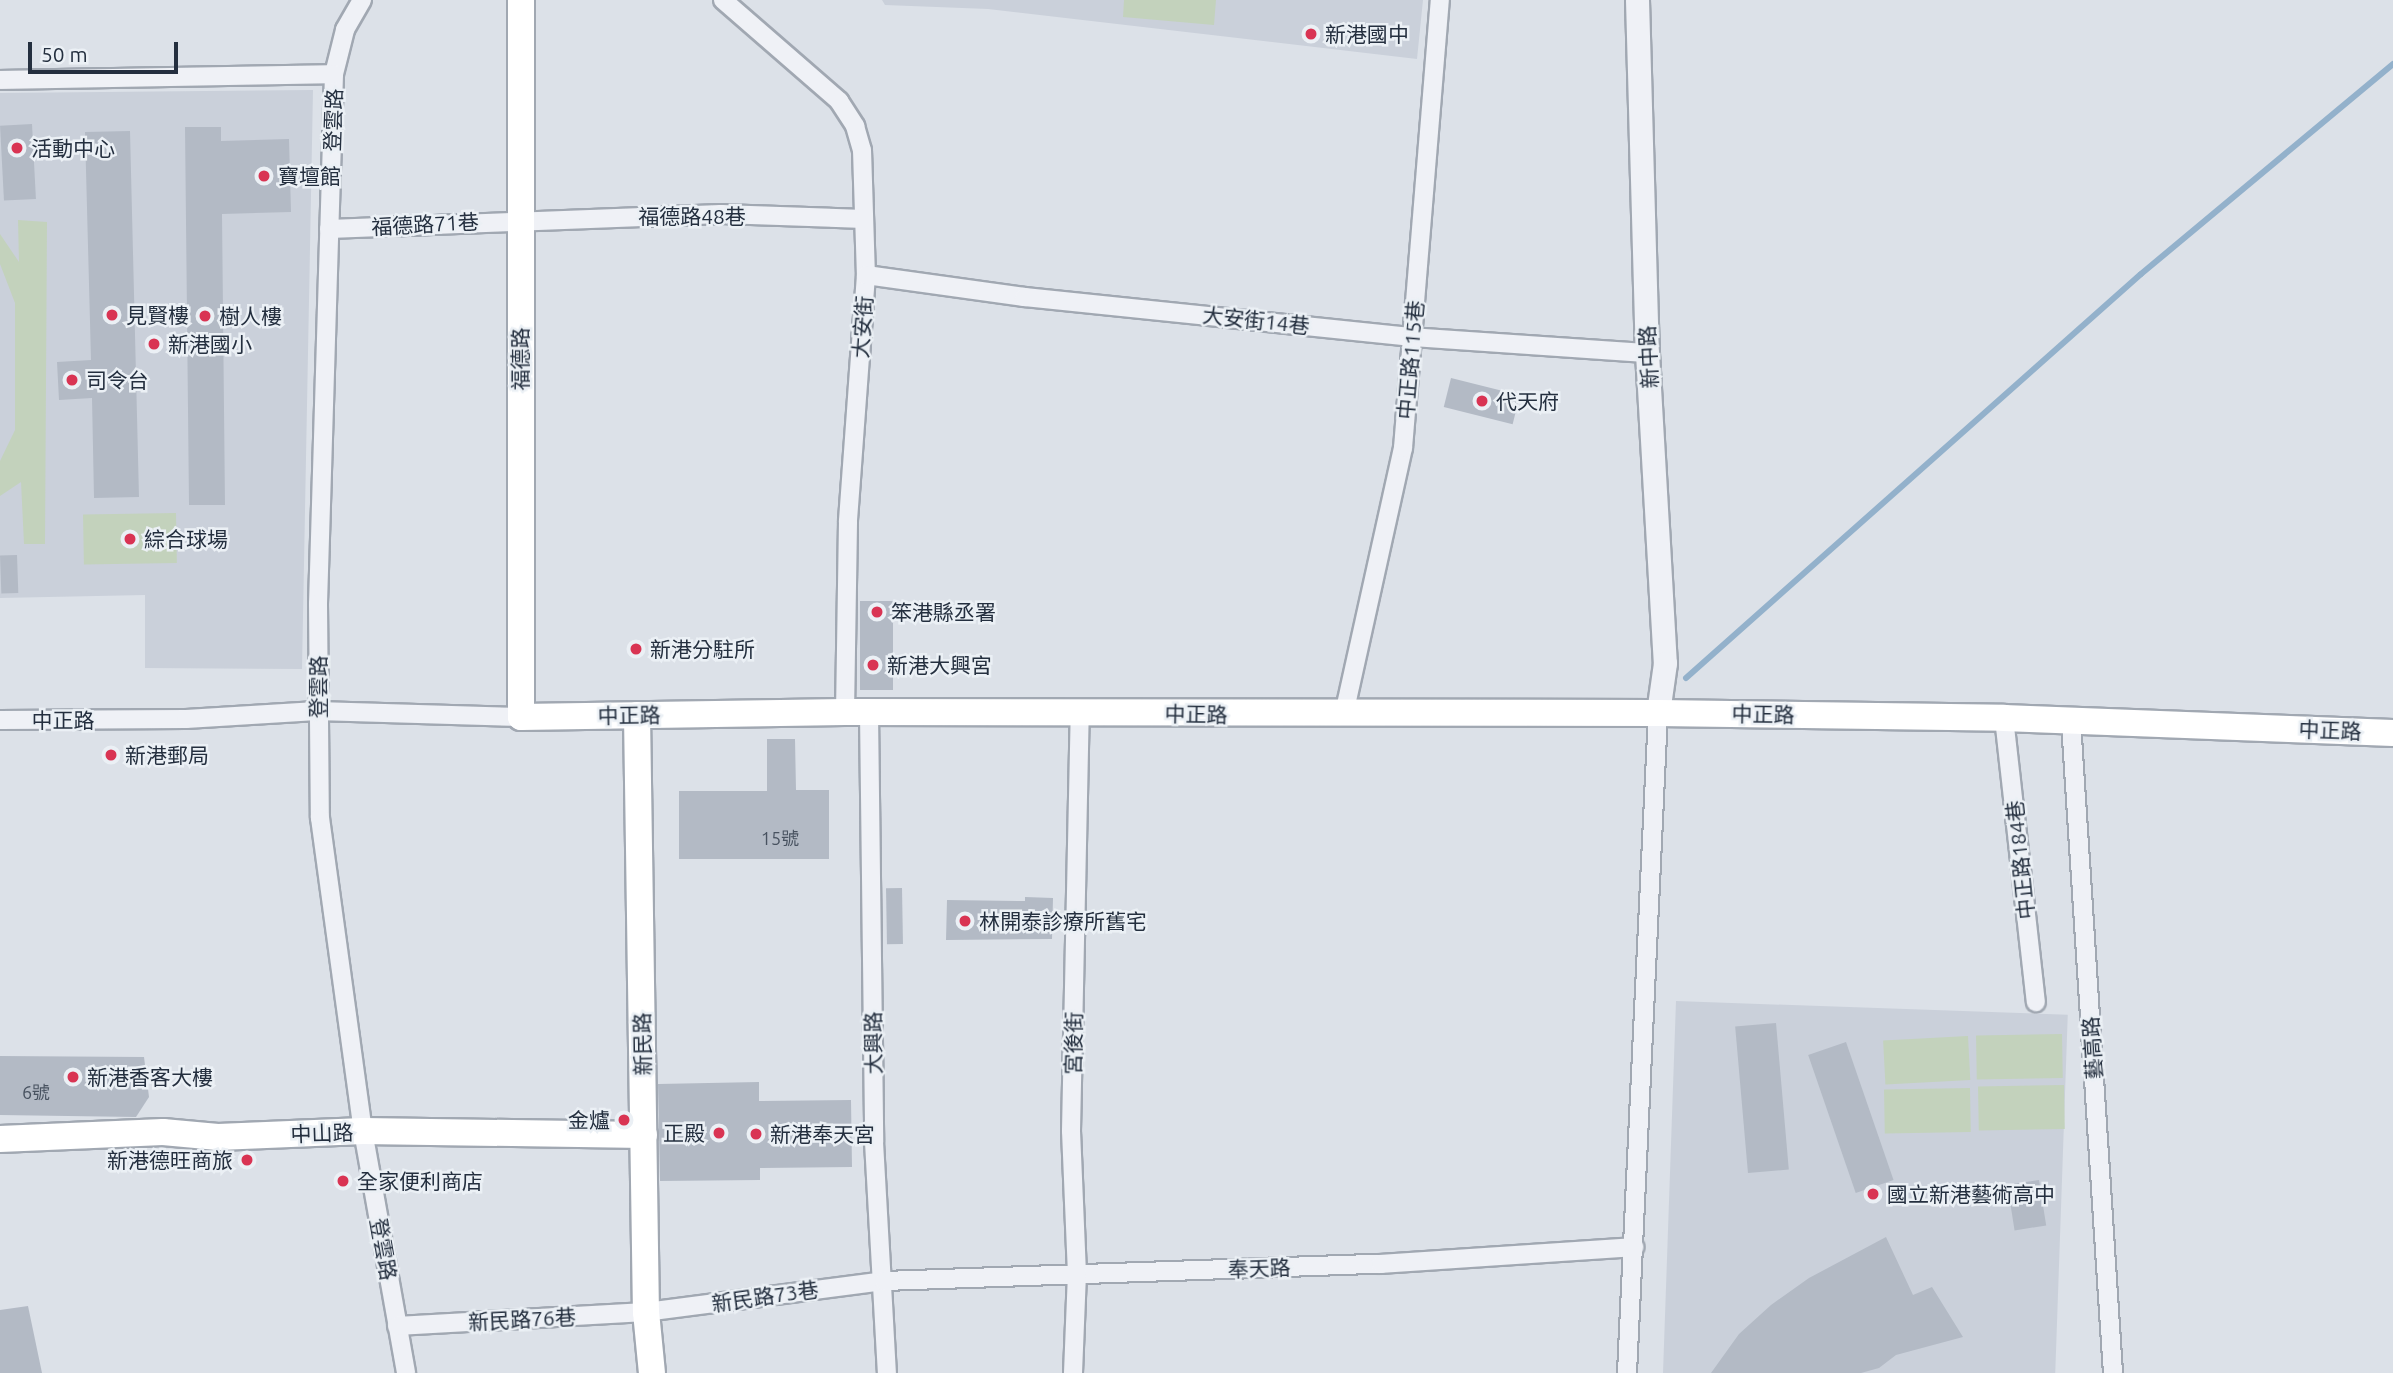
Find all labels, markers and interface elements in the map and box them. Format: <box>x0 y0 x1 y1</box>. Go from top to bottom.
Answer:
place label: 新港國中 <box>1325 21 1409 47</box>
marker: 新港國中 <box>1303 26 1319 42</box>
scale bar <box>32 28 182 72</box>
text: 50 m <box>41 42 88 66</box>
street label: 登雲路 <box>319 88 347 152</box>
place label: 活動中心 <box>31 135 115 161</box>
marker: 活動中心 <box>9 140 25 156</box>
place label: 寶壇館 <box>278 163 341 189</box>
marker: 寶壇館 <box>256 168 272 184</box>
street label: 福德路48巷 <box>638 203 746 229</box>
street label: 福德路71巷 <box>371 209 479 239</box>
street label: 大安街 <box>847 295 877 359</box>
street label: 中正路115巷 <box>1392 299 1428 421</box>
place label: 見賢樓 <box>126 302 189 328</box>
street label: 大安街14巷 <box>1201 302 1311 338</box>
place label: 樹人樓 <box>219 303 282 329</box>
marker: 見賢樓 <box>104 307 120 323</box>
marker: 樹人樓 <box>197 308 213 324</box>
street label: 新中路 <box>1634 325 1662 389</box>
street label: 福德路 <box>507 328 533 390</box>
place label: 新港國小 <box>168 331 252 357</box>
marker: 新港國小 <box>146 336 162 352</box>
place label: 司令台 <box>86 367 149 393</box>
marker: 司令台 <box>64 372 80 388</box>
place label: 代天府 <box>1496 388 1559 414</box>
marker: 代天府 <box>1474 393 1490 409</box>
place label: 綜合球場 <box>144 526 228 552</box>
marker: 綜合球場 <box>122 531 138 547</box>
place label: 笨港縣丞署 <box>891 599 996 625</box>
marker: 笨港縣丞署 <box>869 604 885 620</box>
place label: 新港分駐所 <box>650 636 755 662</box>
marker: 新港分駐所 <box>628 641 644 657</box>
place label: 新港大興宮 <box>887 652 992 678</box>
street label: 登雲路 <box>305 656 331 718</box>
marker: 新港大興宮 <box>865 657 881 673</box>
street label: 中正路 <box>1164 701 1228 727</box>
street label: 中正路 <box>1731 701 1795 727</box>
street label: 中正路 <box>597 702 661 728</box>
street label: 中正路 <box>32 707 94 733</box>
street label: 中正路 <box>2298 716 2362 744</box>
place label: 新港郵局 <box>125 742 209 768</box>
marker: 新港郵局 <box>103 747 119 763</box>
street label: 中正路184巷 <box>2001 799 2039 921</box>
house number: 15號 <box>761 827 799 849</box>
place label: 林開泰診療所舊宅 <box>979 908 1147 934</box>
marker: 林開泰診療所舊宅 <box>957 913 973 929</box>
street label: 大興路 <box>860 1011 886 1075</box>
street label: 宮後街 <box>1060 1011 1086 1075</box>
street label: 新民路 <box>629 1012 655 1076</box>
street label: 藝高路 <box>2077 1016 2107 1080</box>
place label: 新港香客大樓 <box>87 1064 213 1090</box>
marker: 新港香客大樓 <box>65 1069 81 1085</box>
house number: 6號 <box>22 1081 50 1103</box>
place label: 金爐 <box>568 1107 610 1133</box>
marker: 金爐 <box>616 1112 632 1128</box>
street label: 中山路 <box>290 1119 354 1147</box>
place label: 正殿 <box>663 1120 705 1146</box>
place label: 新港奉天宮 <box>770 1121 875 1147</box>
marker: 正殿 <box>711 1125 727 1141</box>
marker: 新港奉天宮 <box>748 1126 764 1142</box>
place label: 新港德旺商旅 <box>107 1147 233 1173</box>
marker: 新港德旺商旅 <box>239 1152 255 1168</box>
place label: 全家便利商店 <box>357 1168 483 1194</box>
marker: 全家便利商店 <box>335 1173 351 1189</box>
place label: 國立新港藝術高中 <box>1887 1181 2055 1207</box>
marker: 國立新港藝術高中 <box>1865 1186 1881 1202</box>
street label: 登雲路 <box>366 1216 402 1282</box>
street label: 奉天路 <box>1227 1254 1291 1282</box>
street label: 新民路73巷 <box>710 1276 820 1316</box>
street label: 新民路76巷 <box>468 1304 576 1334</box>

